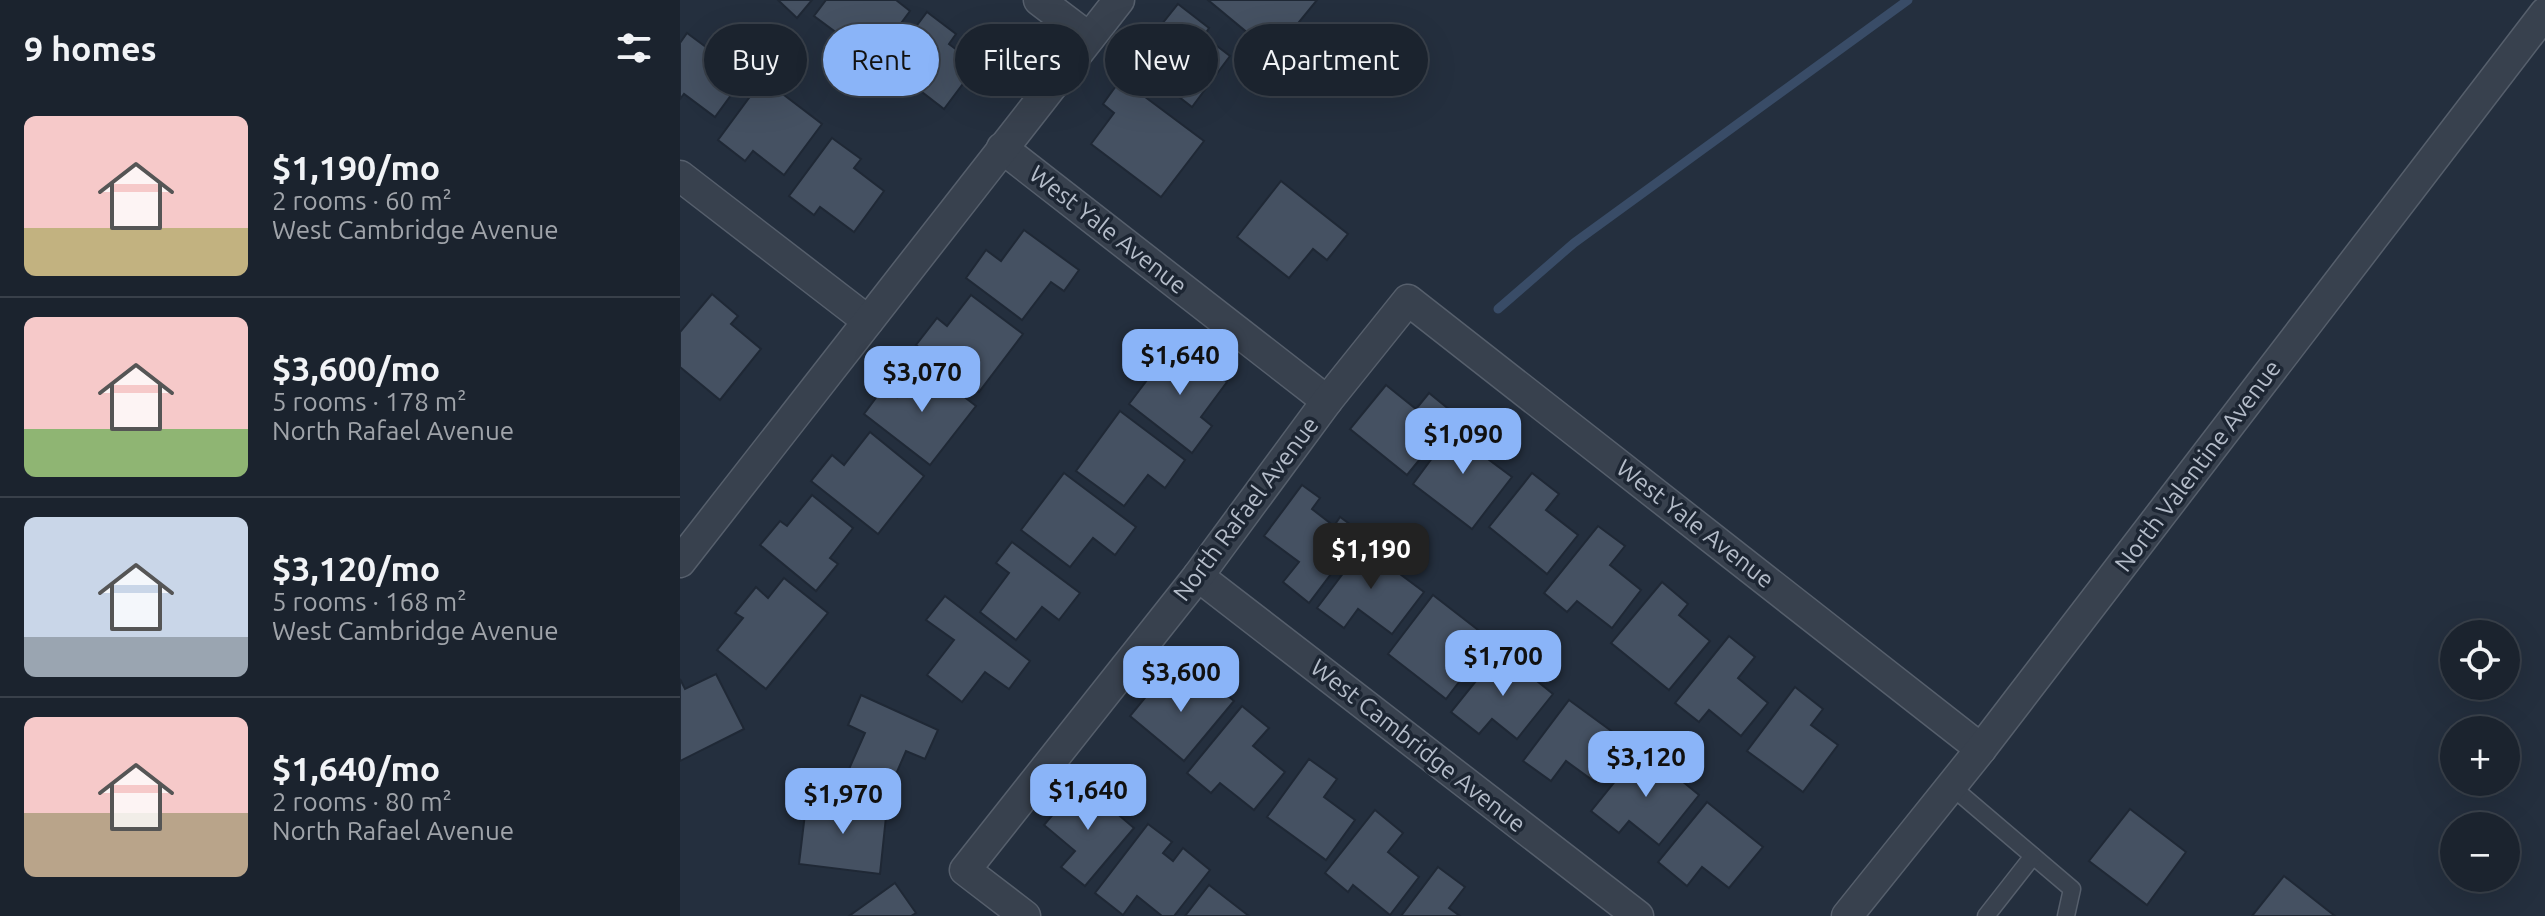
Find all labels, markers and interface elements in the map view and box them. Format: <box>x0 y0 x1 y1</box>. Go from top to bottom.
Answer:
chip: Buy <box>704 24 807 96</box>
chip: Rent <box>823 24 939 96</box>
chip: Filters <box>955 24 1089 96</box>
chip: New <box>1105 24 1218 96</box>
chip: Apartment <box>1234 24 1428 96</box>
icon: filters <box>612 26 656 70</box>
text: 9 homes <box>24 29 157 67</box>
icon: home <box>88 148 184 244</box>
text: $1,190/mo <box>272 148 440 186</box>
street label: West Yale Avenue <box>1024 160 1192 299</box>
text: 2 rooms · 60 m² <box>272 186 452 215</box>
text: West Cambridge Avenue <box>272 215 559 244</box>
pin: $1,640 <box>1115 329 1245 397</box>
text: $1,640 <box>1140 340 1220 369</box>
pin: $3,070 <box>857 346 987 414</box>
icon: home <box>88 349 184 445</box>
text: $3,600/mo <box>272 349 440 387</box>
street label: North Valentine Avenue <box>2109 355 2286 577</box>
text: $3,070 <box>882 357 962 386</box>
text: 5 rooms · 178 m² <box>272 387 467 416</box>
pin: $1,090 <box>1398 408 1528 476</box>
street label: North Rafael Avenue <box>1168 411 1324 606</box>
text: North Rafael Avenue <box>272 416 514 445</box>
text: $1,090 <box>1423 419 1503 448</box>
street label: West Yale Avenue <box>1611 454 1779 593</box>
pin: $1,190 <box>1306 523 1436 591</box>
text: $1,190 <box>1331 534 1411 563</box>
icon: home <box>88 549 184 645</box>
text: $3,120/mo <box>272 549 440 587</box>
text: 5 rooms · 168 m² <box>272 587 467 616</box>
text: West Cambridge Avenue <box>272 616 559 645</box>
map controls <box>2440 620 2520 892</box>
button: locate <box>2440 620 2520 700</box>
pin: $1,700 <box>1438 630 1568 698</box>
text: $1,700 <box>1463 641 1543 670</box>
pin: $3,600 <box>1116 646 1246 714</box>
street label: West Cambridge Avenue <box>1306 654 1531 838</box>
text: $3,600 <box>1141 657 1221 686</box>
button: + <box>2440 716 2520 796</box>
pin: $3,120 <box>1581 731 1711 799</box>
text: $3,120 <box>1606 742 1686 771</box>
icon: home <box>88 749 184 845</box>
text: $1,640/mo <box>272 749 440 787</box>
pin: $1,640 <box>1023 764 1153 832</box>
pin: $1,970 <box>778 768 908 836</box>
text: $1,640 <box>1048 775 1128 804</box>
text: $1,970 <box>803 779 883 808</box>
text: 2 rooms · 80 m² <box>272 787 452 816</box>
button: − <box>2440 812 2520 892</box>
text: North Rafael Avenue <box>272 816 514 845</box>

